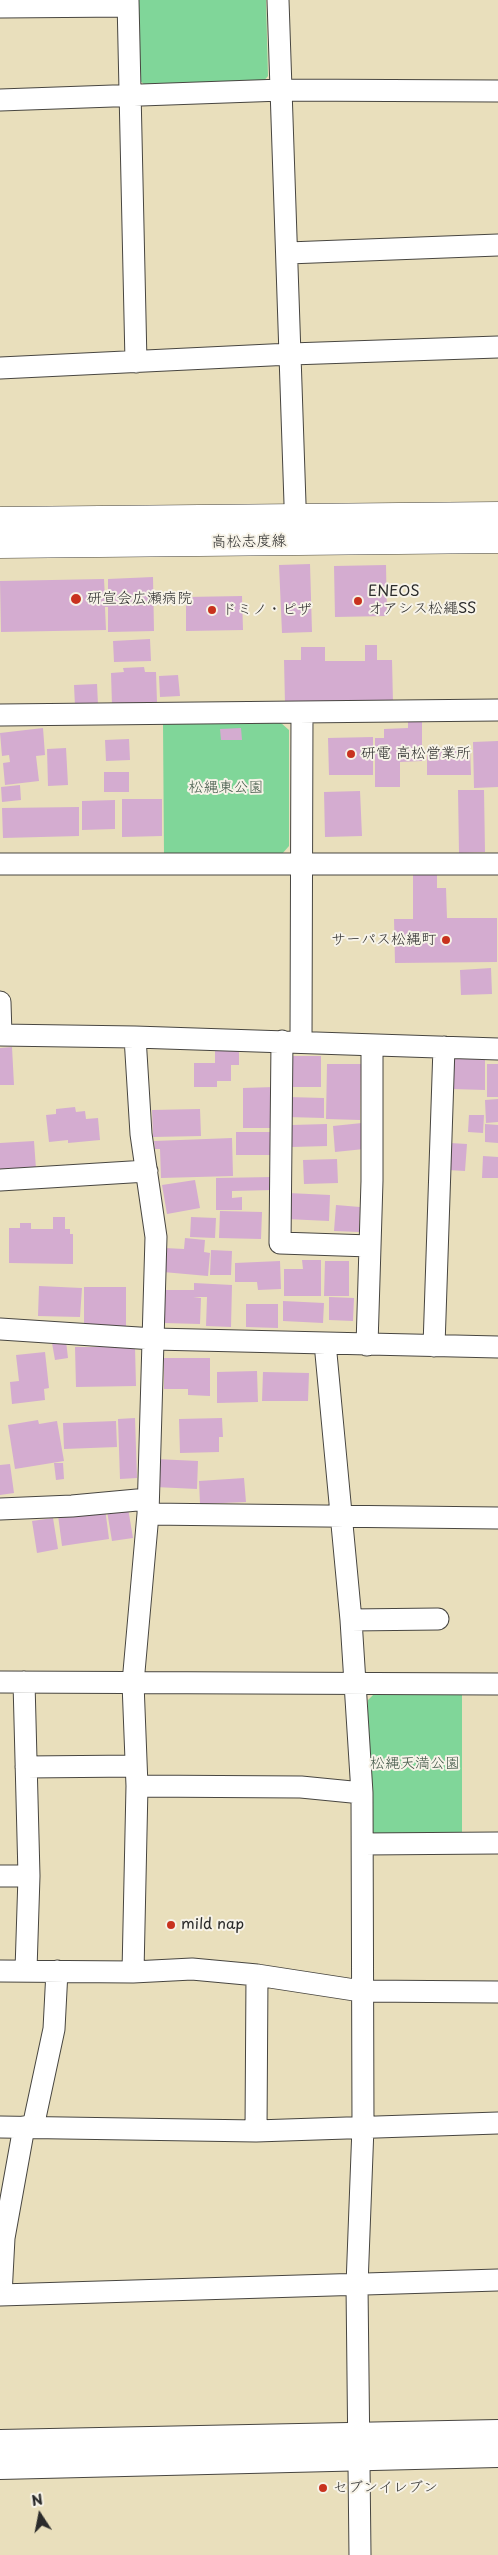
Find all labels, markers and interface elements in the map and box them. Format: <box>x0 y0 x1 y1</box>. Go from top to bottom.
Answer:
street label: 高松志度線 <box>211 532 287 552</box>
place label: ENEOS オアシス松繩SS <box>368 583 477 618</box>
place label: 研宣会広瀬病院 <box>87 590 192 608</box>
marker: 研宣会広瀬病院 <box>69 592 83 606</box>
marker: ENEOS オアシス松繩SS <box>352 595 364 607</box>
place label: ドミノ・ピザ <box>222 601 312 619</box>
marker: ドミノ・ピザ <box>206 604 218 616</box>
place label: 研電 高松営業所 <box>361 745 471 763</box>
marker: 研電 高松営業所 <box>345 748 357 760</box>
park label: 松縄東公園 <box>189 779 263 797</box>
place label: サーパス松縄町 <box>331 931 436 949</box>
marker: サーパス松縄町 <box>440 934 452 946</box>
park label: 松縄天満公園 <box>370 1755 460 1773</box>
place label: mild nap <box>181 1916 244 1934</box>
marker: mild nap <box>165 1919 177 1931</box>
place label: セブンイレブン <box>333 2479 438 2497</box>
marker: セブンイレブン <box>317 2482 329 2494</box>
text: N <box>30 2488 44 2511</box>
north arrow <box>15 2490 65 2540</box>

